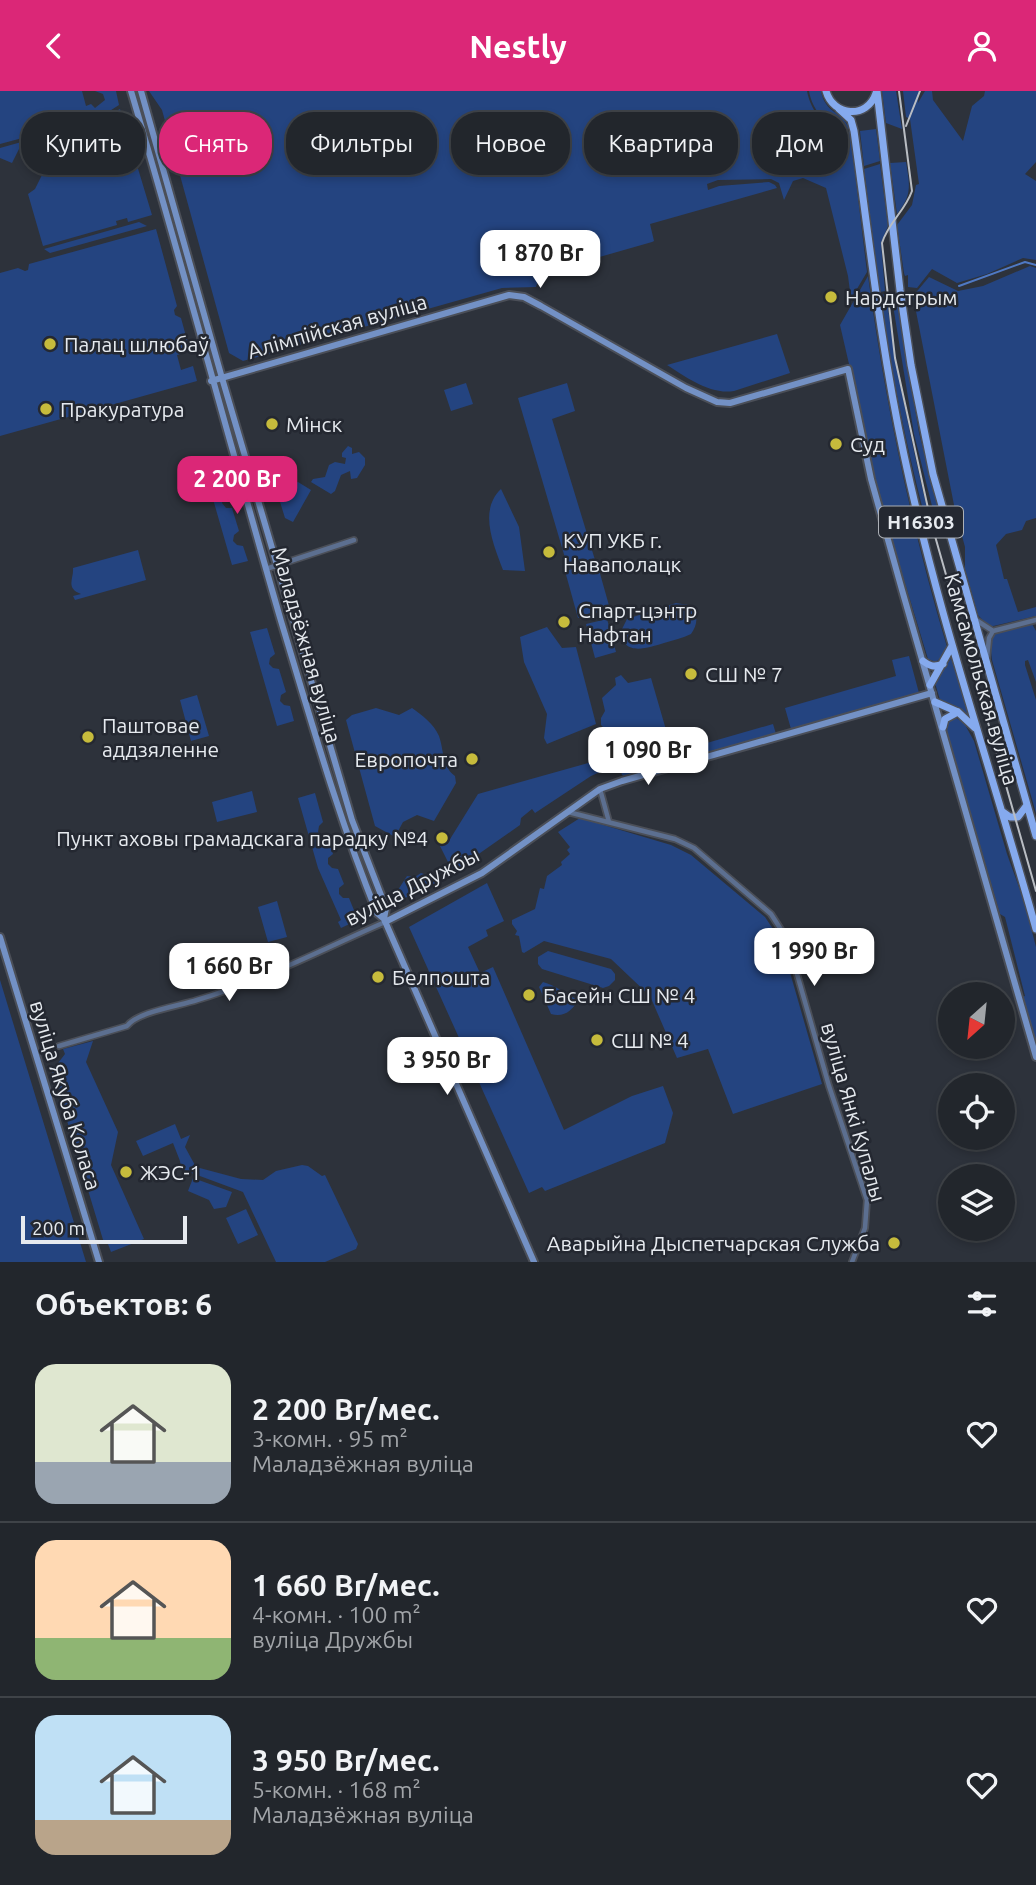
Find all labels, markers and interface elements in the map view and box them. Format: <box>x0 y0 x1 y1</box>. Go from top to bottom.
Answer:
icon: back <box>35 27 73 65</box>
icon: person <box>963 27 1001 65</box>
text: Nestly <box>469 28 567 64</box>
chip: Купить <box>21 112 145 175</box>
chip: Снять <box>159 112 272 175</box>
chip: Фильтры <box>286 112 437 175</box>
chip: Новое <box>451 112 570 175</box>
chip: Квартира <box>584 112 738 175</box>
chip: Дом <box>752 112 848 175</box>
pin: 1 870 Br <box>468 231 612 290</box>
text: 1 870 Br <box>496 240 584 265</box>
place label: Нардстрым <box>845 285 958 309</box>
street label: Алімпійская вуліца <box>244 289 430 363</box>
marker: Нардстрым <box>823 289 839 305</box>
place label: Палац шлюбаў <box>64 332 209 356</box>
marker: Палац шлюбаў <box>42 336 58 352</box>
place label: Пракуратура <box>60 397 185 421</box>
marker: Пракуратура <box>38 401 54 417</box>
place label: Мінск <box>286 412 342 436</box>
marker: Мінск <box>264 416 280 432</box>
place label: Суд <box>850 432 885 456</box>
marker: Суд <box>828 436 844 452</box>
pin: 2 200 Br <box>165 457 309 516</box>
text: 2 200 Br <box>193 466 281 491</box>
road number: Н16303 <box>879 507 963 537</box>
place label: КУП УКБ г. Наваполацк <box>563 528 681 576</box>
street label: Маладзёжная вуліца <box>268 544 346 746</box>
marker: КУП УКБ г. Наваполацк <box>541 544 557 560</box>
street label: Камсамольская вуліца <box>940 570 1024 788</box>
place label: Спарт-цэнтр Нафтан <box>578 598 697 646</box>
marker: Спарт-цэнтр Нафтан <box>556 614 572 630</box>
place label: СШ № 7 <box>705 662 783 686</box>
marker: СШ № 7 <box>683 666 699 682</box>
place label: Паштовае аддзяленне <box>102 713 219 761</box>
pin: 1 090 Br <box>576 727 720 787</box>
marker: Паштовае аддзяленне <box>80 729 96 745</box>
text: 1 090 Br <box>604 737 692 762</box>
place label: Европочта <box>355 747 458 771</box>
marker: Европочта <box>464 751 480 767</box>
place label: Пункт аховы грамадскага парадку №4 <box>56 826 428 850</box>
marker: Пункт аховы грамадскага парадку №4 <box>434 830 450 846</box>
street label: вуліца Дружбы <box>341 842 483 930</box>
pin: 1 990 Br <box>742 929 886 988</box>
text: 1 990 Br <box>770 938 858 963</box>
pin: 1 660 Br <box>157 943 301 1003</box>
text: 1 660 Br <box>185 953 273 978</box>
place label: Белпошта <box>392 965 490 989</box>
marker: Белпошта <box>370 969 386 985</box>
north arrow <box>938 982 1015 1059</box>
map controls <box>938 982 1015 1241</box>
place label: Басейн СШ № 4 <box>543 983 695 1007</box>
marker: Басейн СШ № 4 <box>521 987 537 1003</box>
street label: вуліца Якуба Коласа <box>26 997 106 1193</box>
street label: вуліца Янкі Купалы <box>817 1020 891 1204</box>
place label: СШ № 4 <box>611 1028 689 1052</box>
marker: СШ № 4 <box>589 1032 605 1048</box>
pin: 3 950 Br <box>375 1037 519 1097</box>
text: 3 950 Br <box>403 1047 491 1072</box>
button: locate <box>938 1073 1015 1150</box>
place label: ЖЭС-1 <box>140 1160 201 1184</box>
marker: ЖЭС-1 <box>118 1164 134 1180</box>
button: layers <box>938 1164 1015 1241</box>
scale bar <box>21 1213 187 1245</box>
text: 200 m <box>32 1217 85 1239</box>
place label: Аварыйна Дыспетчарская Служба <box>547 1231 880 1255</box>
marker: Аварыйна Дыспетчарская Служба <box>886 1235 902 1251</box>
icon: filters <box>963 1285 1001 1323</box>
text: Объектов: 6 <box>35 1287 212 1321</box>
icon: home <box>91 1392 175 1476</box>
text: 2 200 Br/мес. <box>252 1392 440 1426</box>
icon: heart <box>963 1415 1001 1453</box>
text: 3-комн. · 95 m² <box>252 1426 408 1451</box>
text: Маладзёжная вуліца <box>252 1451 474 1476</box>
icon: home <box>91 1568 175 1652</box>
text: 1 660 Br/мес. <box>252 1568 440 1602</box>
icon: heart <box>963 1591 1001 1629</box>
text: 4-комн. · 100 m² <box>252 1602 421 1627</box>
text: вуліца Дружбы <box>252 1627 413 1652</box>
icon: home <box>91 1743 175 1827</box>
text: 3 950 Br/мес. <box>252 1743 440 1777</box>
icon: heart <box>963 1766 1001 1804</box>
text: 5-комн. · 168 m² <box>252 1777 421 1802</box>
text: Маладзёжная вуліца <box>252 1802 474 1827</box>

